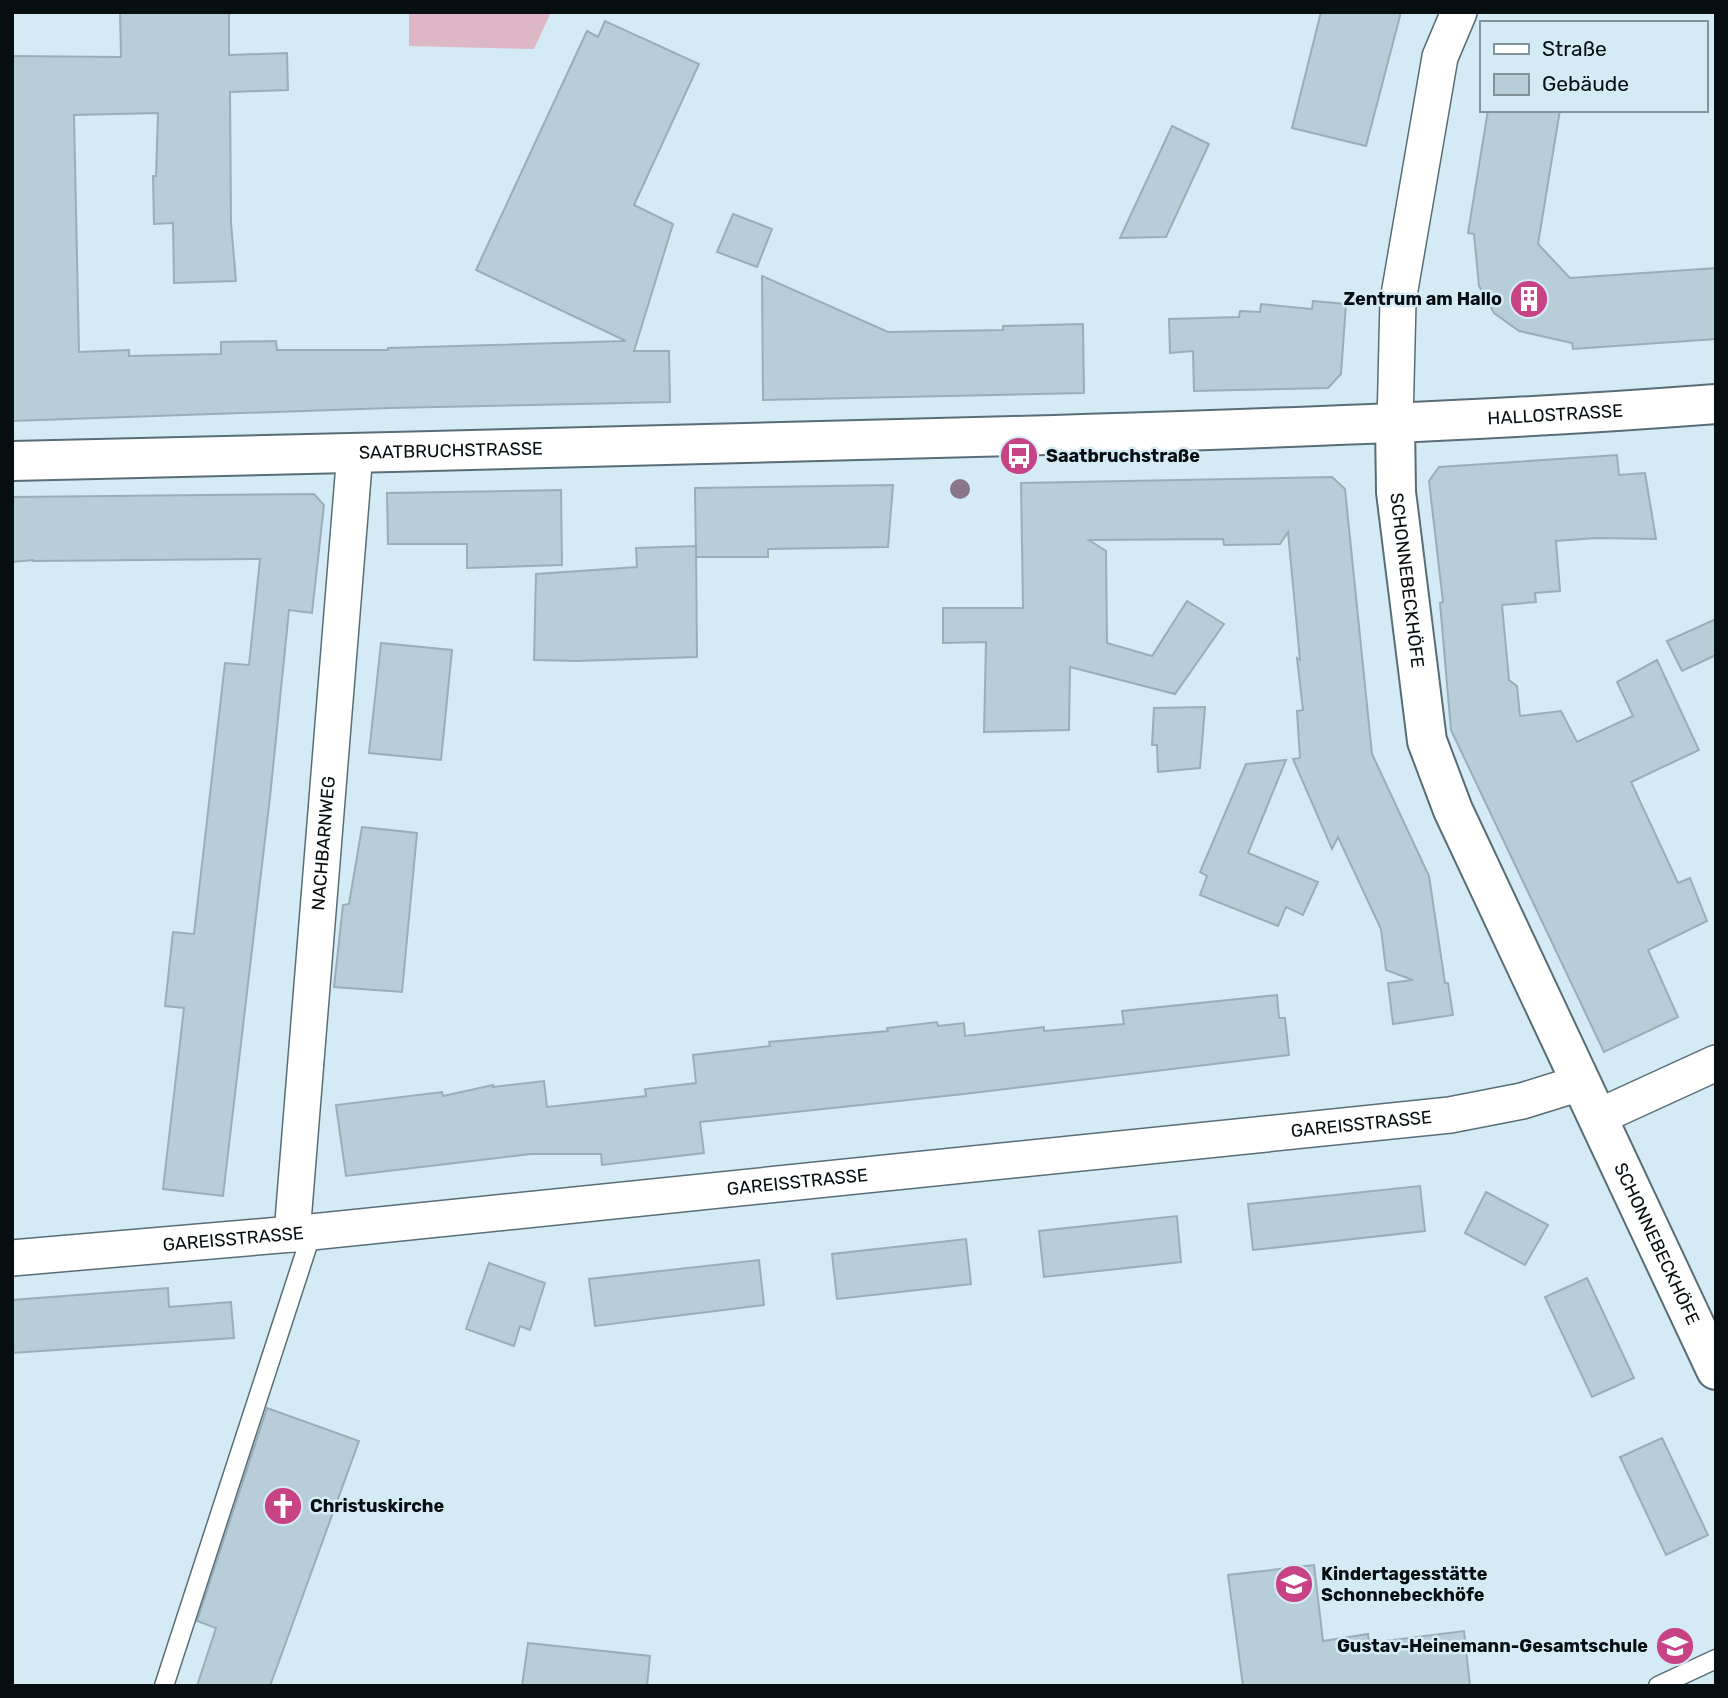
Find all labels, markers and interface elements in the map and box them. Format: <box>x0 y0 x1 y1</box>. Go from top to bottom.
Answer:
legend <box>1480 21 1707 112</box>
text: Straße <box>1542 36 1607 61</box>
text: Gebäude <box>1542 71 1629 96</box>
building icon: Zentrum am Hallo <box>1508 278 1550 320</box>
place label: Zentrum am Hallo <box>1344 288 1502 310</box>
street label: HALLOSTRASSE <box>1487 400 1624 429</box>
bus stop icon: Saatbruchstraße <box>998 435 1040 477</box>
street label: SAATBRUCHSTRASSE <box>359 438 543 464</box>
place label: Saatbruchstraße <box>1046 445 1200 467</box>
street label: SCHONNEBECKHÖFE <box>1385 491 1429 669</box>
street label: NACHBARNWEG <box>307 775 340 911</box>
street label: GAREISSTRASSE <box>1290 1106 1433 1142</box>
street label: SCHONNEBECKHÖFE <box>1609 1159 1704 1328</box>
street label: GAREISSTRASSE <box>726 1164 869 1200</box>
street label: GAREISSTRASSE <box>162 1222 305 1256</box>
church icon: Christuskirche <box>262 1485 304 1527</box>
place label: Christuskirche <box>310 1495 445 1517</box>
school or university icon: Kindertagesstätte Schonnebeckhöfe <box>1273 1563 1315 1605</box>
place label: Kindertagesstätte Schonnebeckhöfe <box>1321 1563 1488 1606</box>
school or university icon: Gustav-Heinemann-Gesamtschule <box>1654 1625 1696 1667</box>
place label: Gustav-Heinemann-Gesamtschule <box>1337 1635 1648 1657</box>

